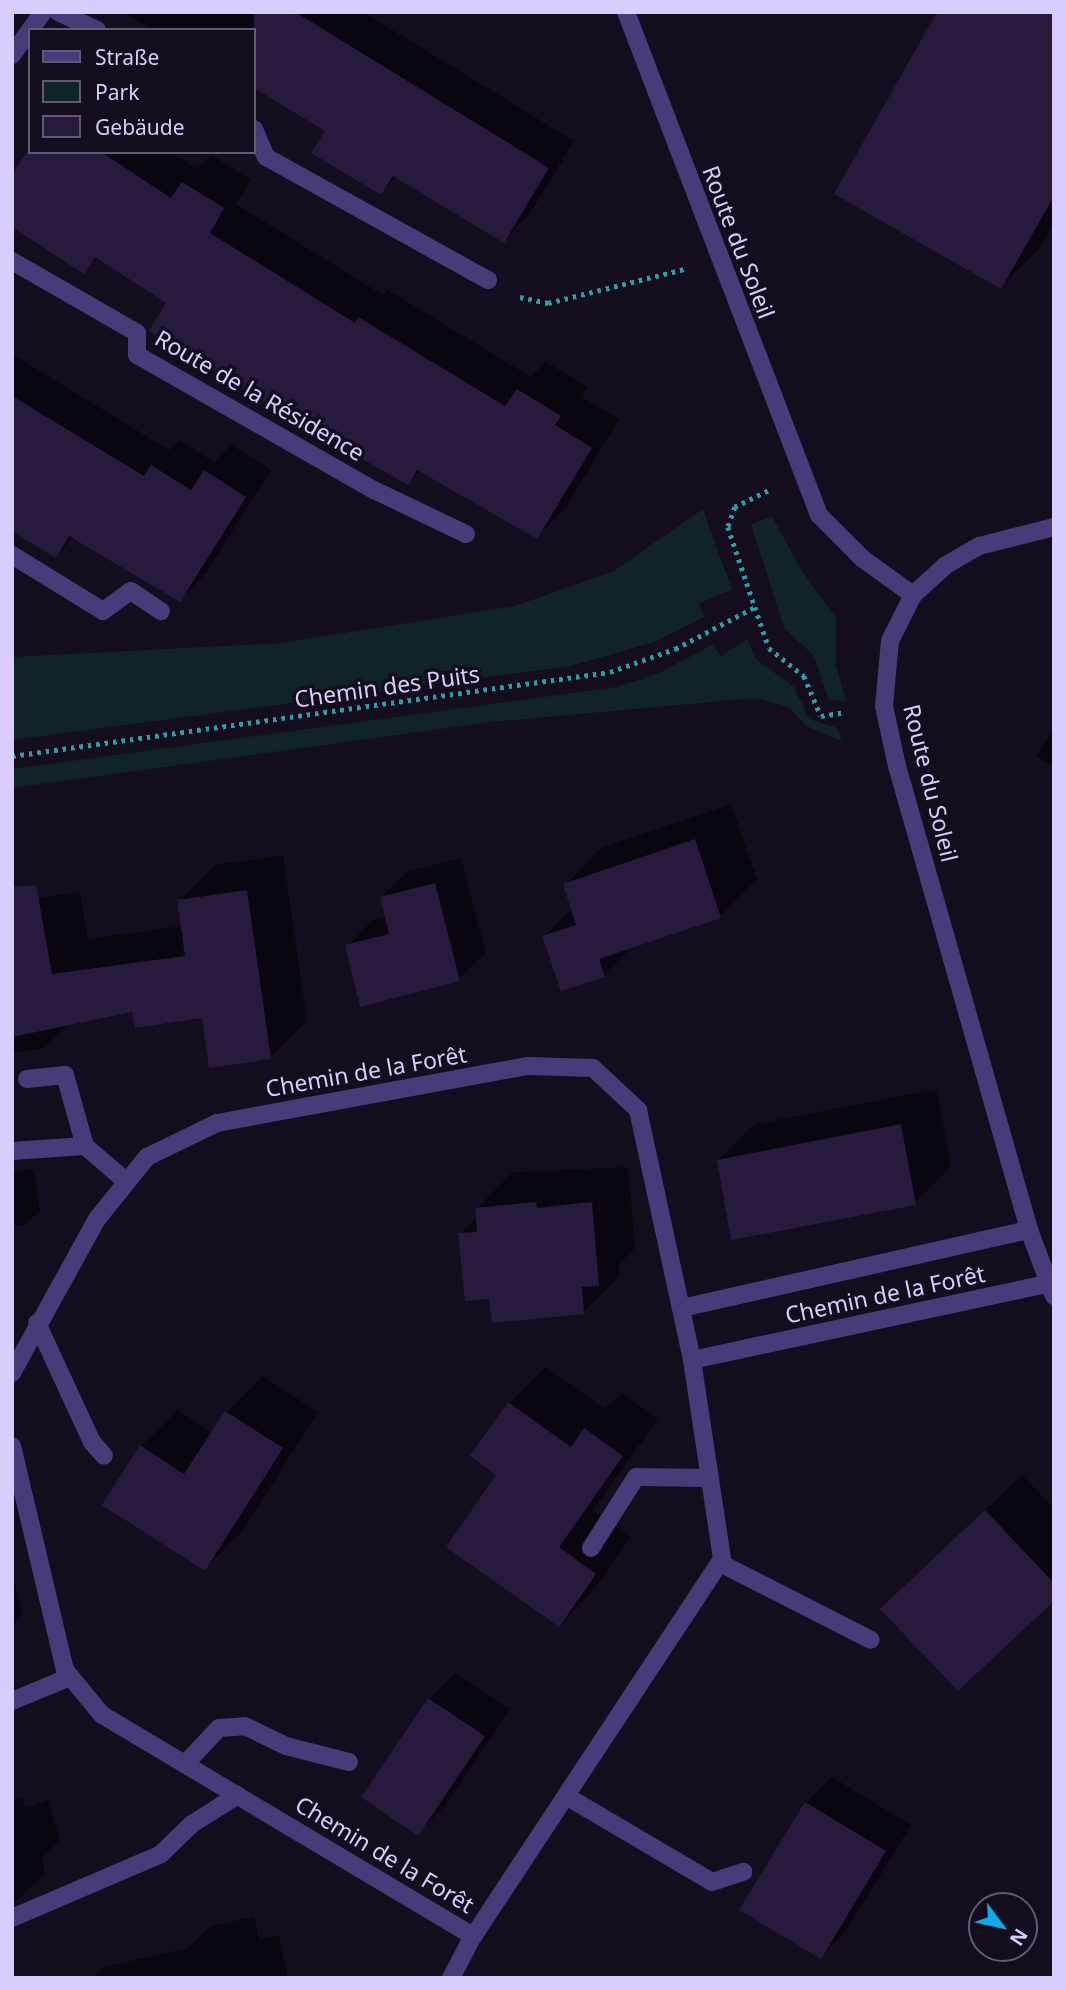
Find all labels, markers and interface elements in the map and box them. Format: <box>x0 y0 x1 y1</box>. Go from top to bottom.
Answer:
legend <box>28 28 256 154</box>
text: Straße <box>95 43 159 71</box>
text: Park <box>95 78 139 106</box>
text: Gebäude <box>95 113 185 141</box>
street label: Route du Soleil <box>697 162 781 322</box>
street label: Route de la Résidence <box>150 324 370 466</box>
street label: Chemin des Puits <box>293 659 481 713</box>
street label: Route du Soleil <box>898 701 964 865</box>
street label: Chemin de la Forêt <box>263 1040 469 1102</box>
street label: Chemin de la Forêt <box>783 1259 987 1329</box>
street label: Chemin de la Forêt <box>291 1790 479 1918</box>
north arrow <box>968 1892 1038 1962</box>
text: N <box>1004 1924 1034 1951</box>

